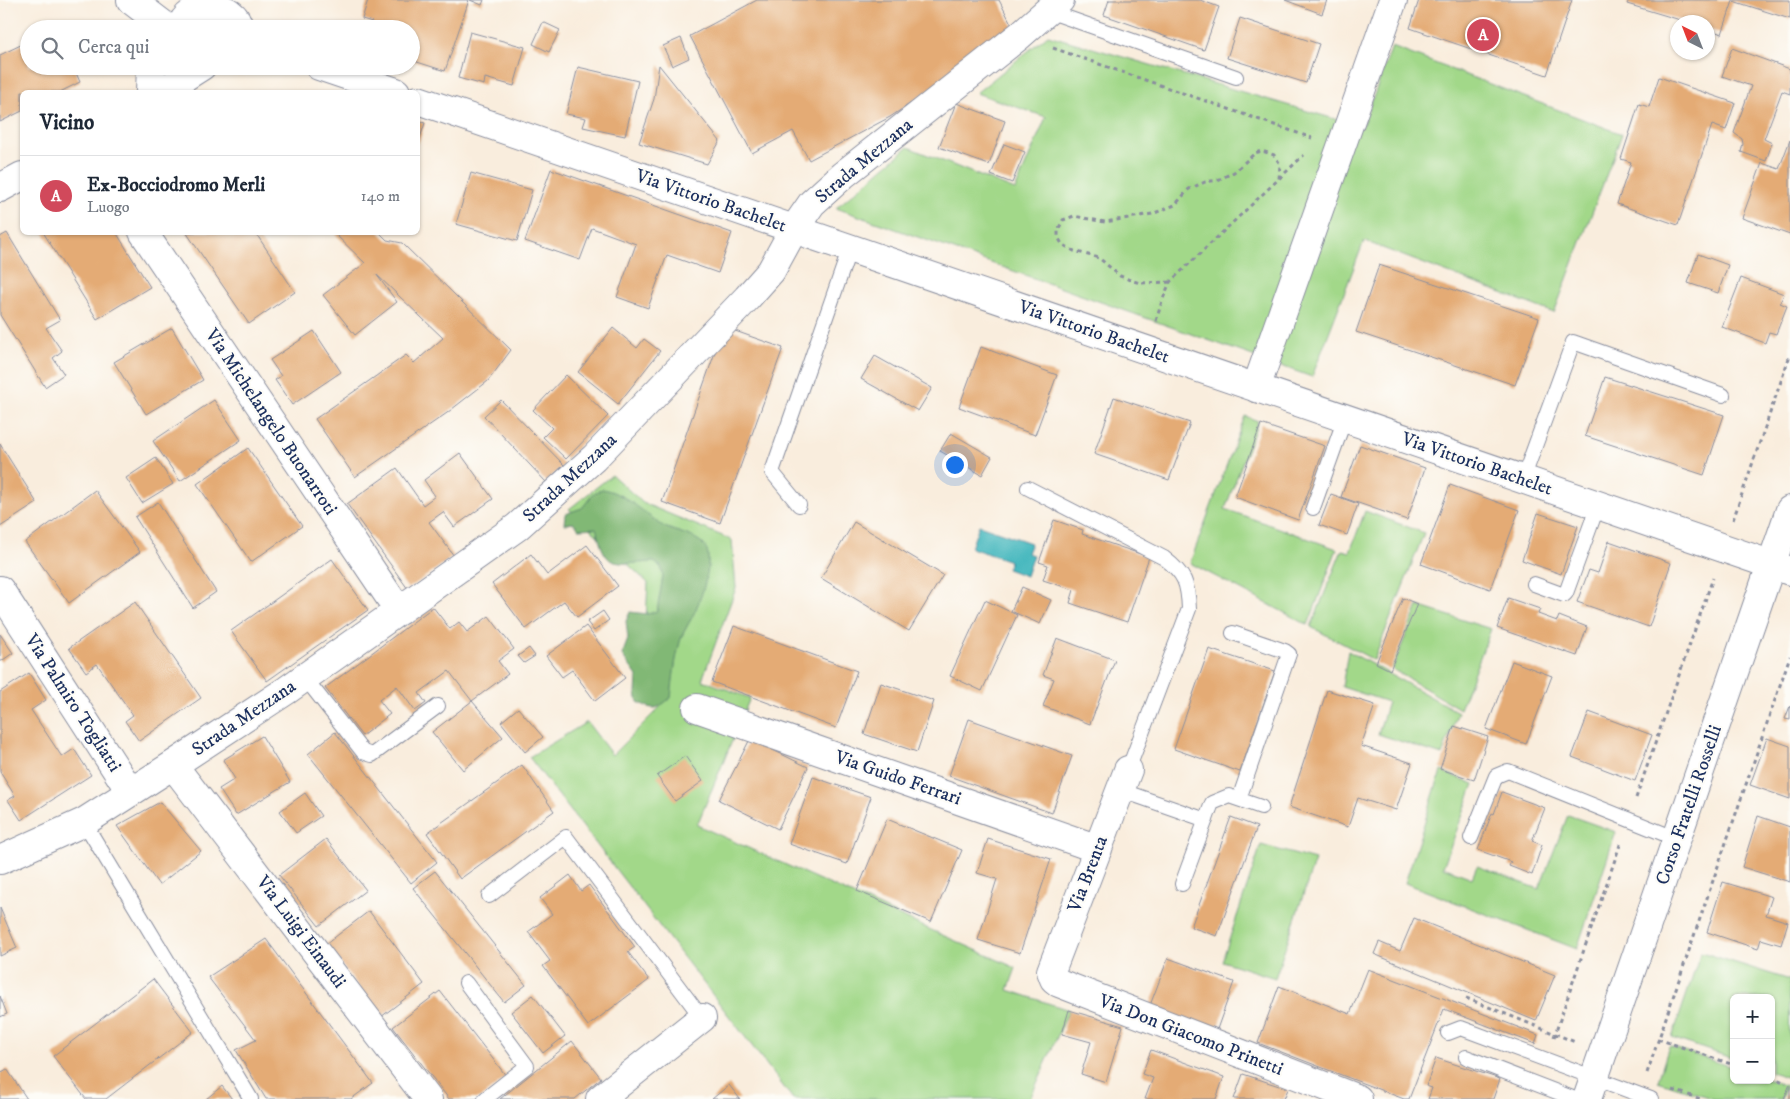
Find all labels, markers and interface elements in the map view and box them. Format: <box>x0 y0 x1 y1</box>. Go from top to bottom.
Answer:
north arrow <box>1670 15 1715 60</box>
pin: A <box>1467 16 1499 54</box>
search box <box>20 20 420 75</box>
icon: search <box>38 34 66 62</box>
text: Cerca qui <box>78 36 149 59</box>
text: Vicino <box>40 110 94 136</box>
street label: Strada Mezzana <box>811 114 917 208</box>
street label: Via Vittorio Bachelet <box>632 164 789 238</box>
text: Ex-Bocciodromo Merli <box>87 174 265 197</box>
text: A <box>51 186 61 206</box>
text: 140 m <box>361 186 400 206</box>
text: Luogo <box>87 197 130 217</box>
street label: Via Vittorio Bachelet <box>1015 295 1172 369</box>
street label: Via Michelangelo Buonarroti <box>199 324 342 520</box>
street label: Via Vittorio Bachelet <box>1398 427 1555 501</box>
street label: Strada Mezzana <box>518 429 622 527</box>
your location <box>942 452 968 478</box>
street label: Via Palmiro Togliatti <box>19 629 126 776</box>
street label: Strada Mezzana <box>188 675 300 761</box>
street label: Corso Fratelli Rosselli <box>1651 722 1727 888</box>
street label: Via Guido Ferrari <box>831 745 964 810</box>
street label: Via Brenta <box>1063 833 1113 916</box>
street label: Via Luigi Einaudi <box>251 870 351 993</box>
street label: Via Don Giacomo Prinetti <box>1095 989 1286 1081</box>
map controls <box>1730 994 1775 1084</box>
button: + <box>1730 994 1775 1039</box>
button: − <box>1730 1039 1775 1084</box>

